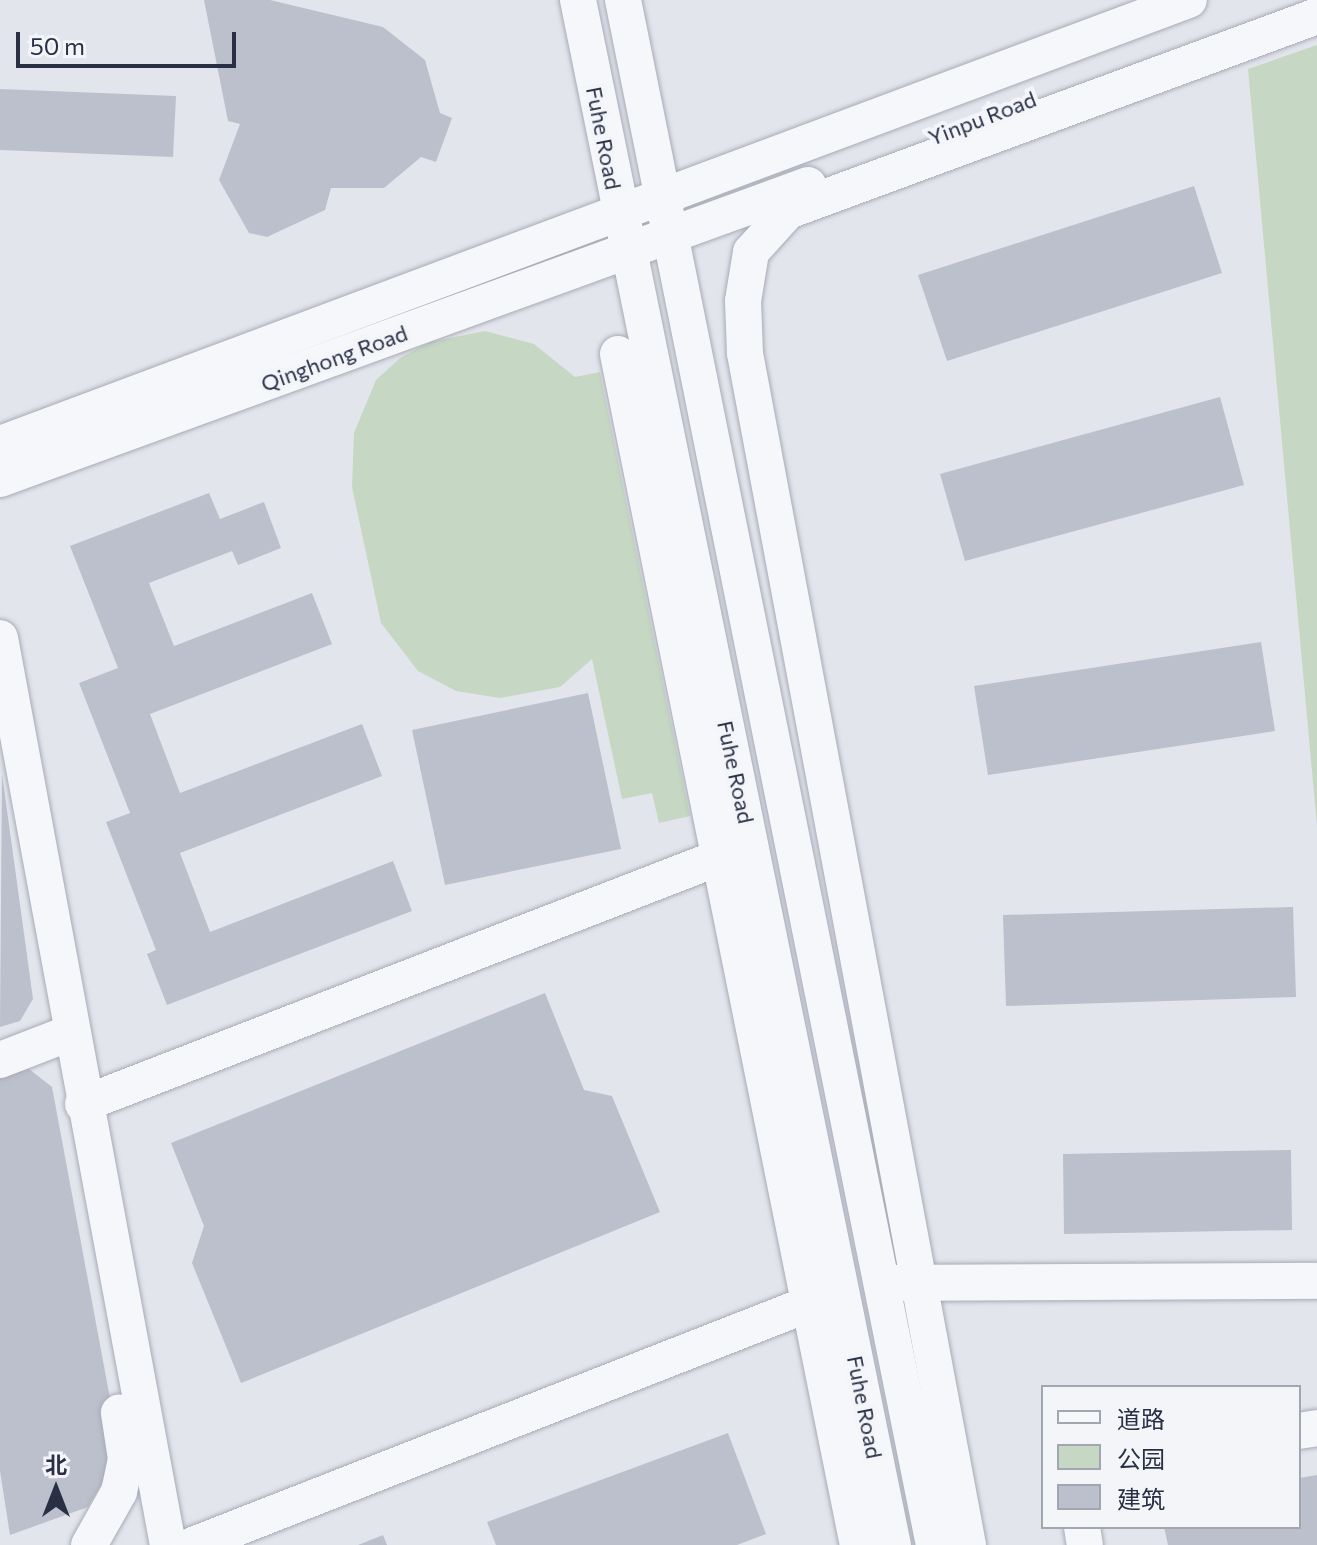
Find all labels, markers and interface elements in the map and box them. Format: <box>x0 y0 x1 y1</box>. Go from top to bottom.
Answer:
scale bar <box>20 16 240 66</box>
text: 50 m <box>30 31 85 60</box>
street label: Fuhe Road <box>581 84 627 192</box>
street label: Yinpu Road <box>924 85 1040 151</box>
street label: Qinghong Road <box>257 319 411 397</box>
street label: Fuhe Road <box>712 718 760 826</box>
street label: Fuhe Road <box>842 1353 888 1461</box>
legend <box>1041 1385 1301 1529</box>
text: 道路 <box>1117 1404 1165 1433</box>
text: 公园 <box>1117 1444 1165 1473</box>
north arrow <box>16 1449 96 1529</box>
text: 北 <box>45 1451 67 1478</box>
text: 建筑 <box>1117 1484 1165 1513</box>

